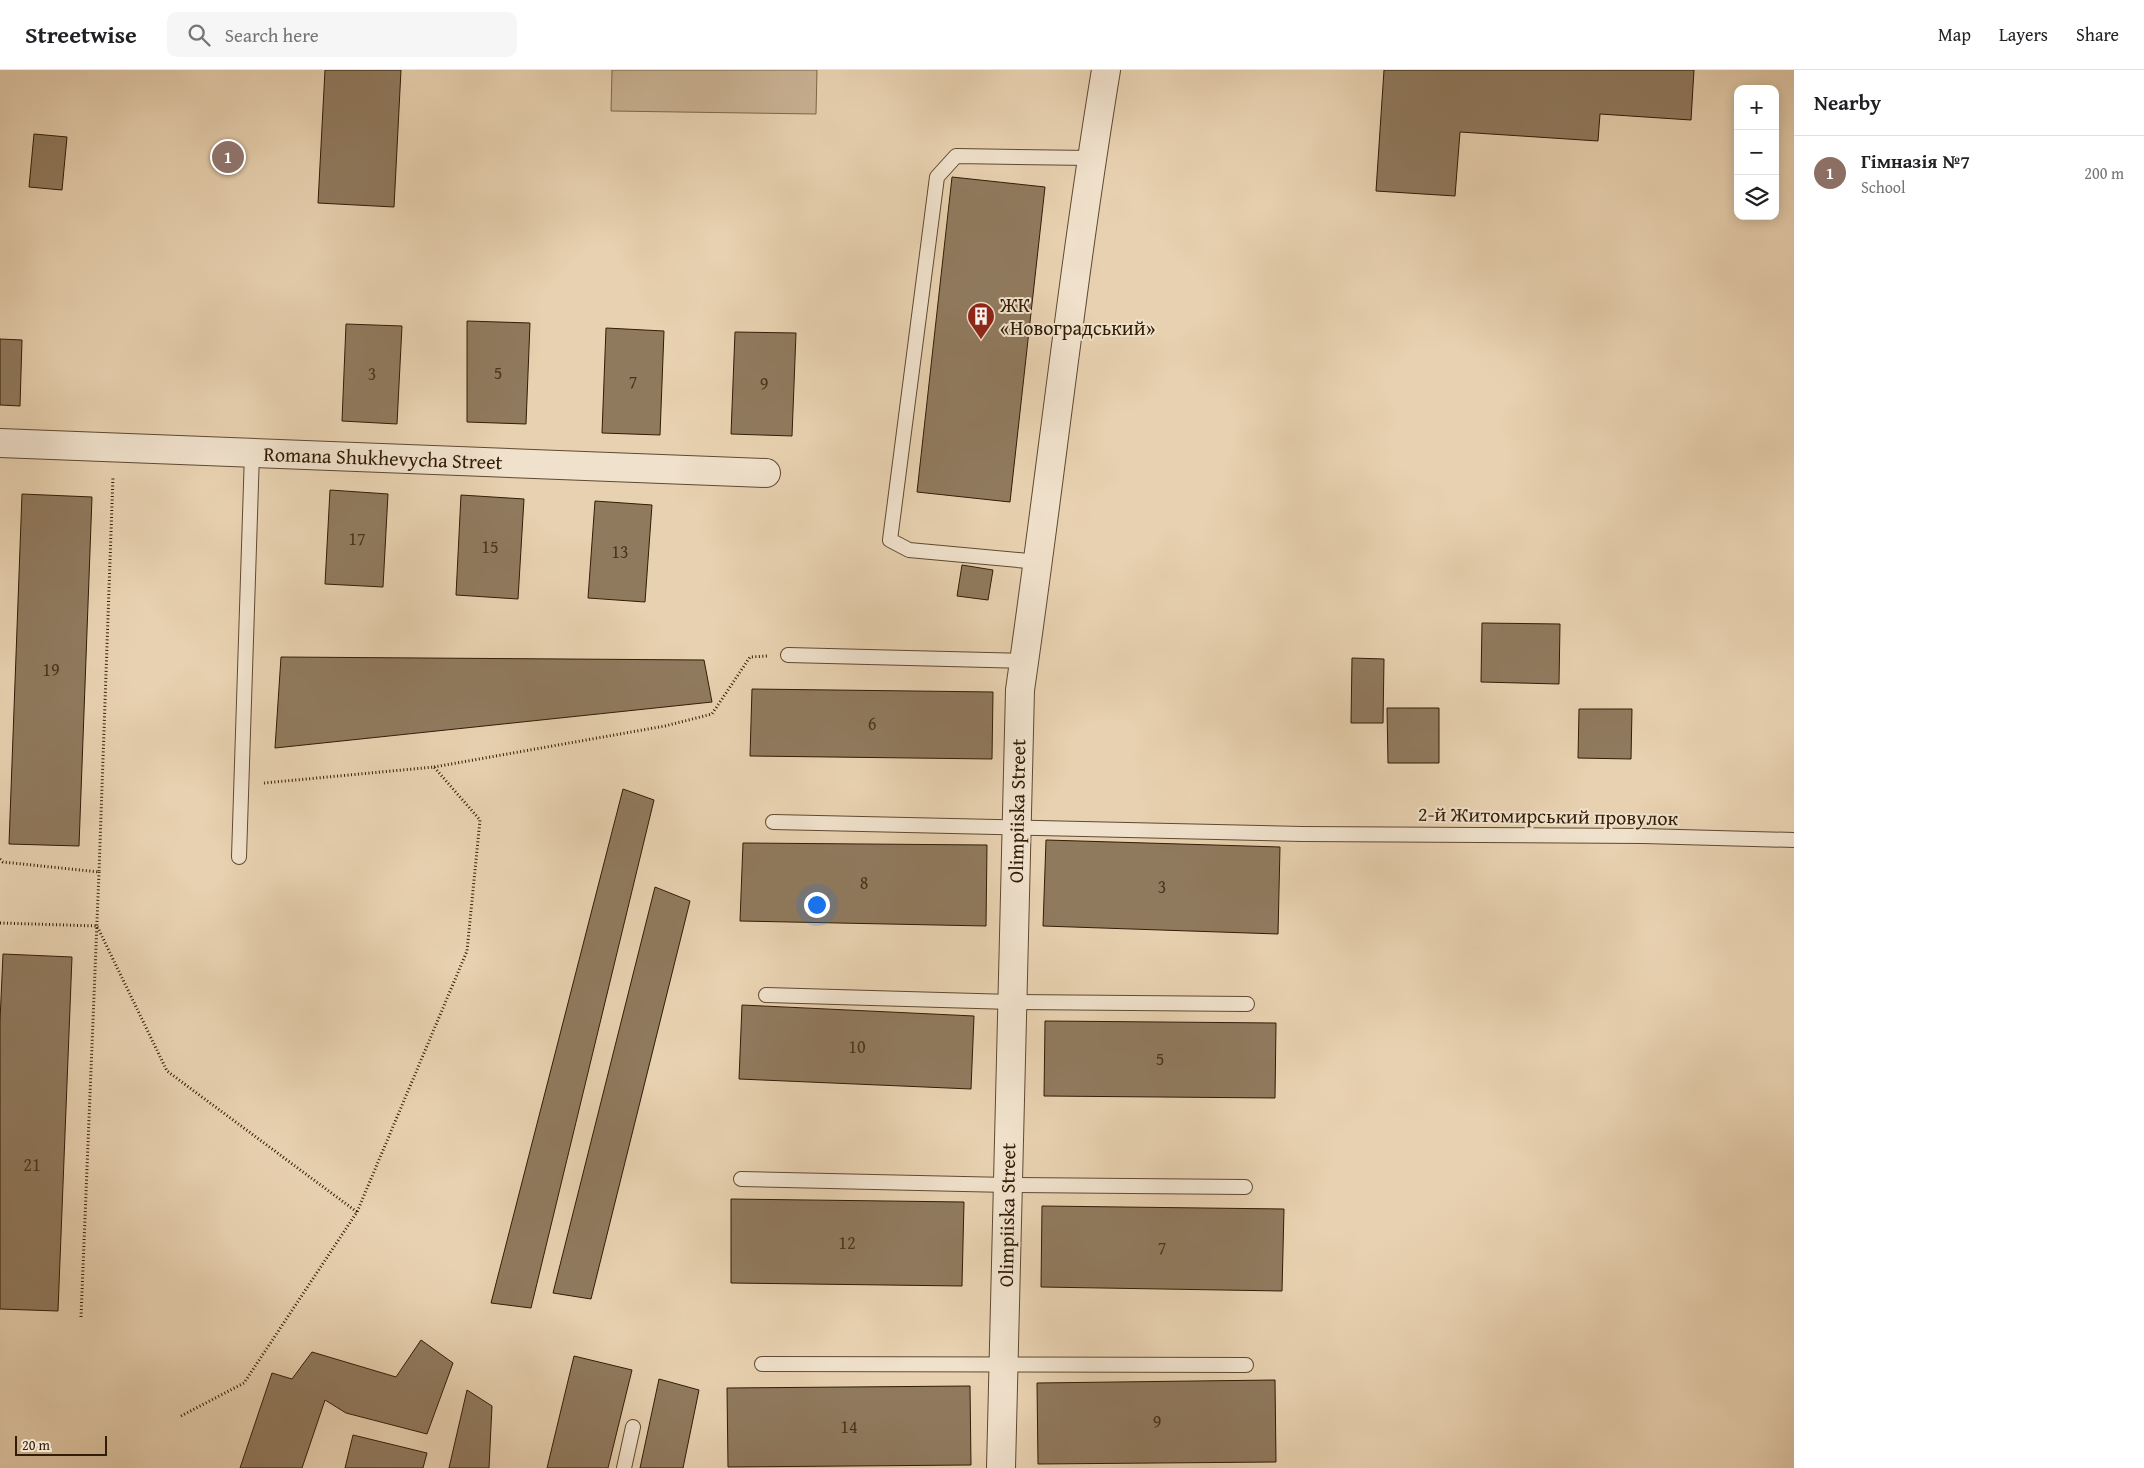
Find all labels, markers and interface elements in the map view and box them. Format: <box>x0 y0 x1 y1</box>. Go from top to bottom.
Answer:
search box <box>167 12 517 57</box>
text: Streetwise <box>25 17 137 52</box>
icon: search <box>185 21 213 49</box>
text: Search here <box>225 21 319 49</box>
text: Map <box>1938 21 1971 48</box>
text: Layers <box>1999 21 2048 48</box>
text: Share <box>2076 21 2119 48</box>
map controls <box>1734 85 1779 220</box>
button: + <box>1734 85 1779 130</box>
text: Nearby <box>1814 87 1881 118</box>
button: − <box>1734 130 1779 175</box>
pin: 1 <box>212 138 244 176</box>
text: Гімназія №7 <box>1861 147 1970 175</box>
text: 1 <box>1826 161 1834 185</box>
text: 200 m <box>2084 161 2124 185</box>
button: layers <box>1734 175 1779 220</box>
text: School <box>1861 175 1905 199</box>
place label: ЖК «Новоградський» <box>999 290 1156 342</box>
building icon: ЖК «Новоградський» <box>966 301 996 340</box>
house number: 5 <box>494 359 502 386</box>
house number: 3 <box>368 360 376 387</box>
house number: 7 <box>629 368 637 395</box>
house number: 9 <box>760 370 768 397</box>
street label: Romana Shukhevycha Street <box>263 439 503 476</box>
house number: 17 <box>348 525 366 552</box>
house number: 15 <box>481 533 499 560</box>
house number: 13 <box>611 538 629 565</box>
house number: 19 <box>42 656 60 683</box>
house number: 6 <box>868 710 876 737</box>
street label: Olimpiiska Street <box>1001 739 1032 883</box>
street label: 2-й Житомирський провулок <box>1418 799 1679 832</box>
house number: 8 <box>860 869 868 896</box>
house number: 3 <box>1158 873 1166 900</box>
your location <box>804 892 830 918</box>
house number: 10 <box>848 1033 866 1060</box>
house number: 5 <box>1156 1045 1164 1072</box>
street label: Olimpiiska Street <box>991 1143 1022 1287</box>
house number: 21 <box>23 1151 41 1178</box>
house number: 12 <box>838 1229 856 1256</box>
house number: 7 <box>1158 1234 1166 1261</box>
house number: 9 <box>1153 1408 1161 1435</box>
house number: 14 <box>840 1413 858 1440</box>
scale bar <box>15 1433 108 1456</box>
text: 20 m <box>22 1435 50 1455</box>

